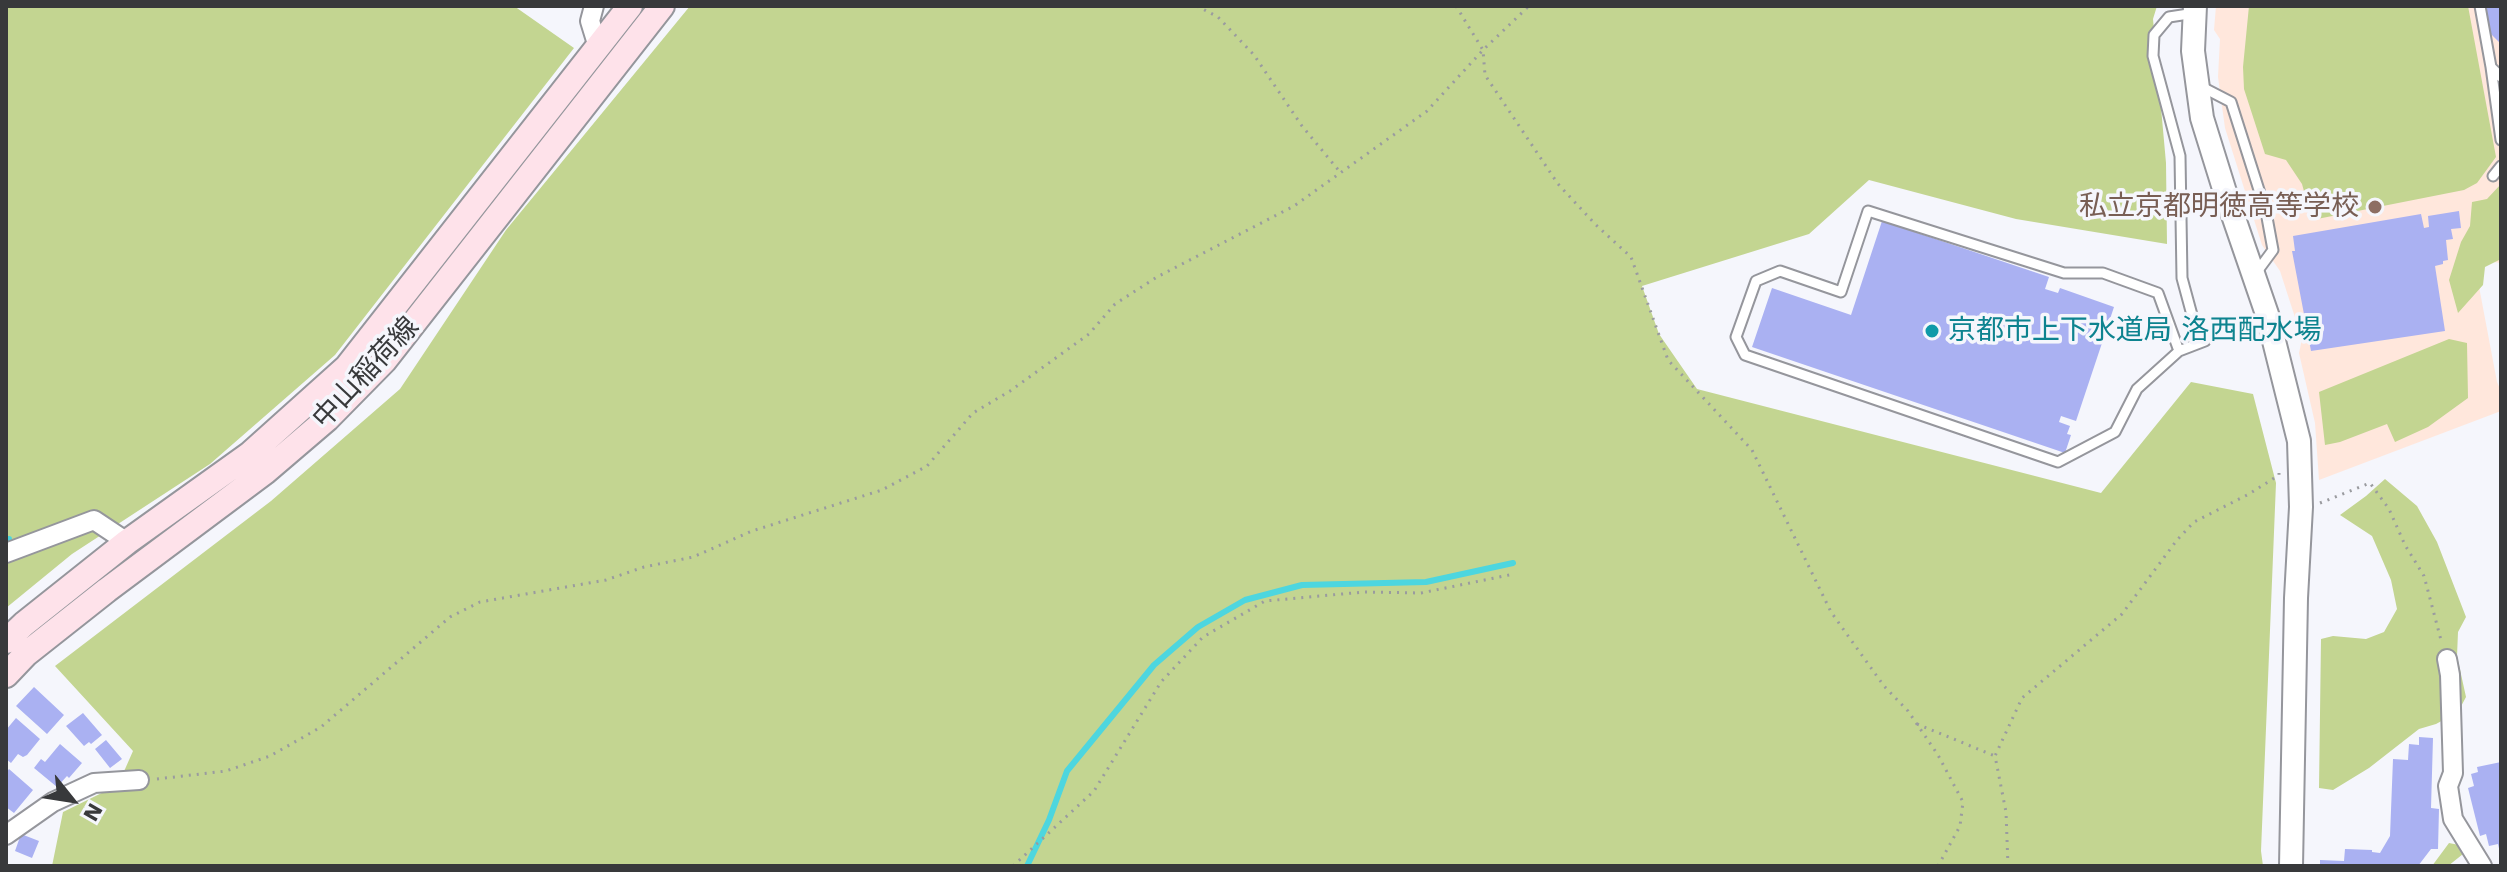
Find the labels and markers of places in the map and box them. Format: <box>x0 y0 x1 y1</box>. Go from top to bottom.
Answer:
place label: 私立京都明徳高等学校 <box>2079 190 2359 224</box>
marker: 私立京都明徳高等学校 <box>2366 198 2384 216</box>
place label: 京都市上下水道局 洛西配水場 <box>1948 314 2322 348</box>
marker: 京都市上下水道局 洛西配水場 <box>1923 322 1941 340</box>

